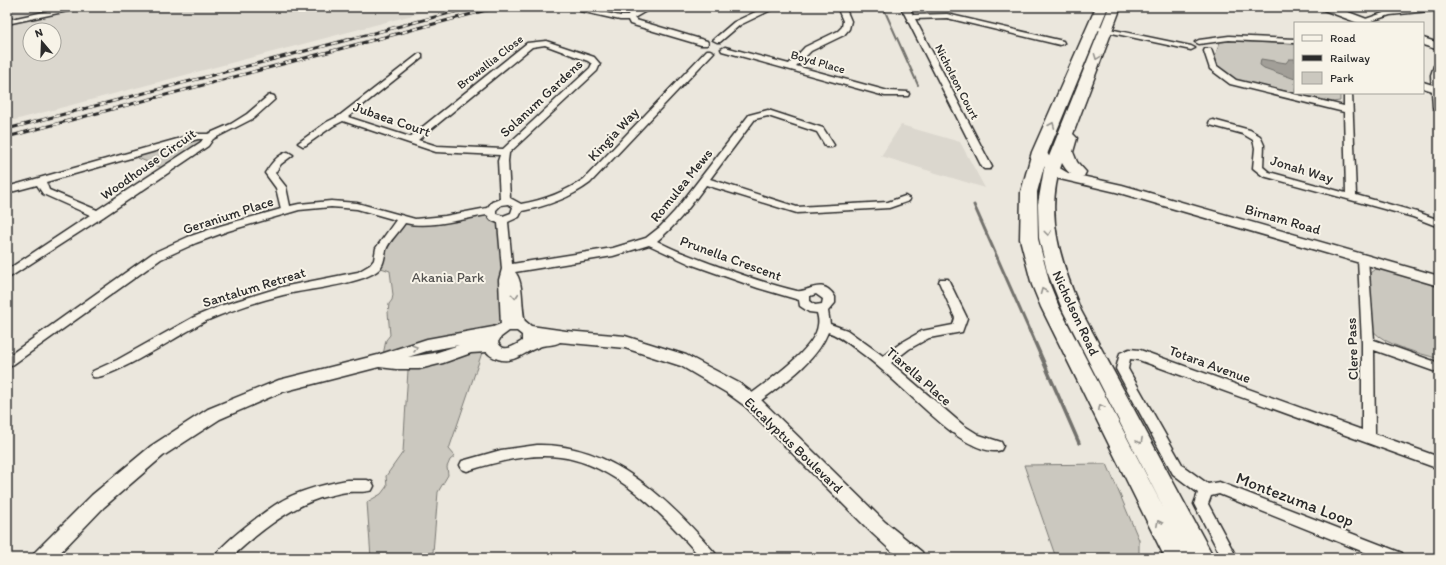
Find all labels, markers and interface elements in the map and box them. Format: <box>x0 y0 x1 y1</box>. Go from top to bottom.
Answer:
north arrow <box>22 22 62 62</box>
legend <box>1294 22 1424 94</box>
text: N <box>33 26 45 40</box>
text: Road <box>1330 31 1356 45</box>
street label: Browallia Close <box>454 32 526 92</box>
street label: Nicholson Court <box>932 42 982 122</box>
street label: Boyd Place <box>789 48 847 77</box>
text: Railway <box>1330 51 1370 65</box>
one-way arrow <box>1093 53 1101 60</box>
street label: Solanum Gardens <box>496 56 586 141</box>
text: Park <box>1330 71 1354 85</box>
street label: Jubaea Court <box>351 98 433 141</box>
street label: Kingia Way <box>584 104 643 165</box>
one-way arrow <box>1047 121 1055 129</box>
street label: Woodhouse Circuit <box>97 125 199 204</box>
street label: Romulea Mews <box>647 145 716 225</box>
street label: Jonah Way <box>1268 152 1336 187</box>
street label: Geranium Place <box>181 193 276 238</box>
street label: Birnam Road <box>1243 201 1323 238</box>
one-way arrow <box>1043 230 1052 236</box>
street label: Prunella Crescent <box>678 232 784 285</box>
street label: Santalum Retreat <box>201 264 308 311</box>
street label: Nicholson Road <box>1048 268 1103 359</box>
park label: Akania Park <box>412 269 485 286</box>
one-way arrow <box>1040 287 1048 294</box>
one-way arrow <box>511 293 520 299</box>
street label: Clere Pass <box>1343 317 1362 381</box>
street label: Totara Avenue <box>1167 342 1253 387</box>
street label: Tiarella Place <box>883 343 955 410</box>
one-way arrow <box>411 345 418 353</box>
street label: Eucalyptus Boulevard <box>741 394 847 497</box>
one-way arrow <box>1098 404 1106 411</box>
one-way arrow <box>1135 436 1143 444</box>
street label: Montezuma Loop <box>1233 467 1357 531</box>
one-way arrow <box>1156 520 1164 527</box>

